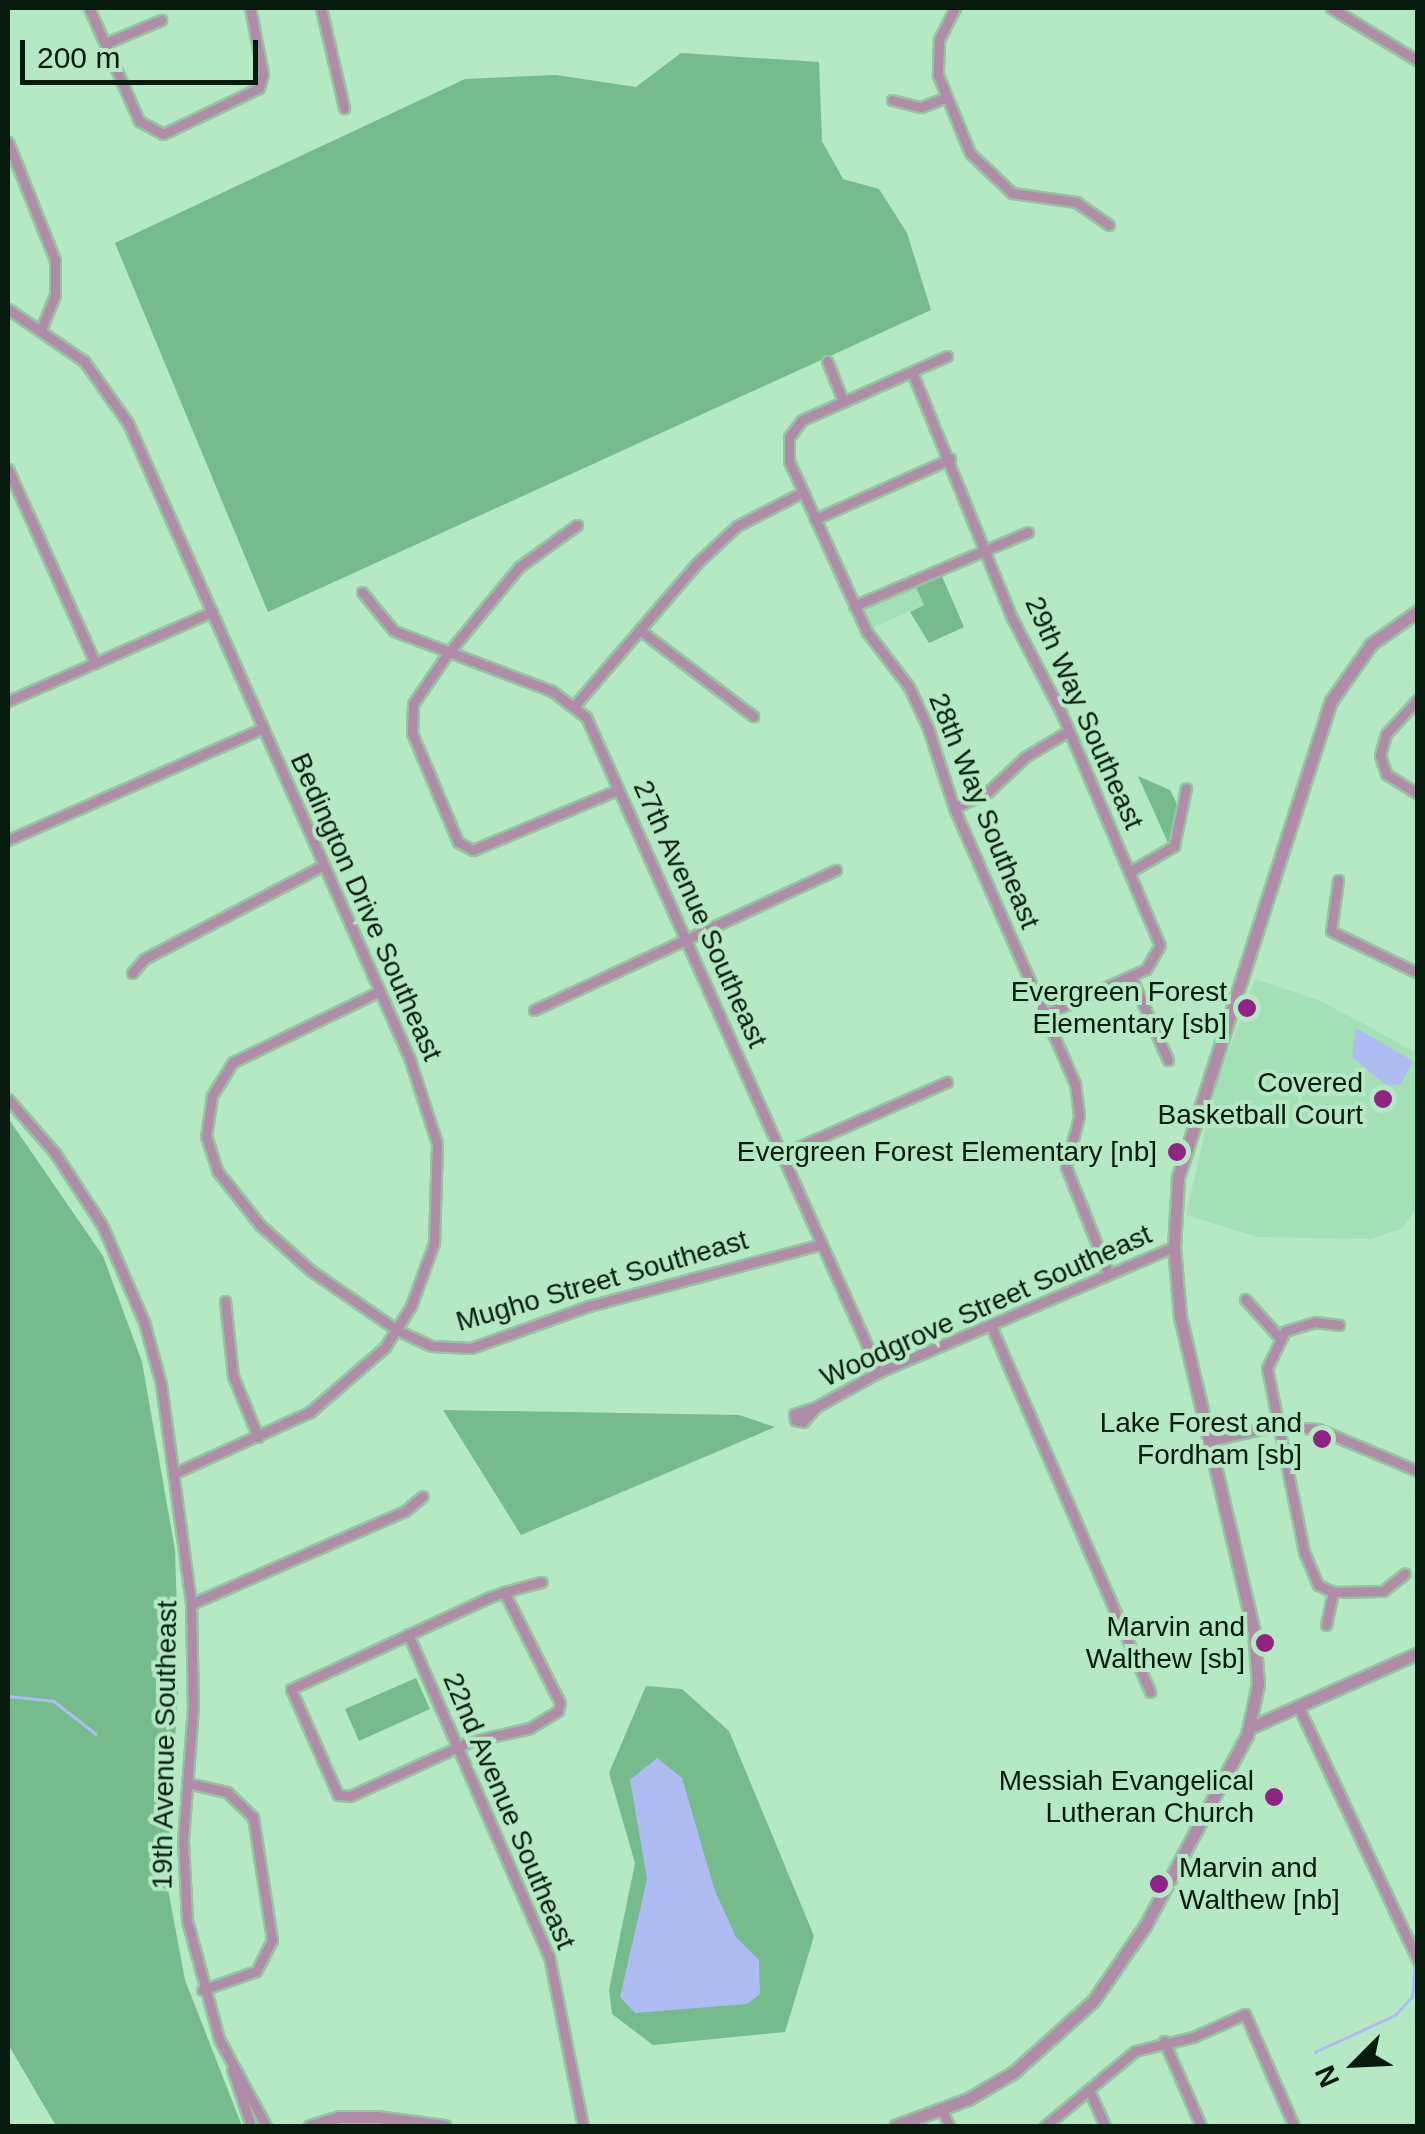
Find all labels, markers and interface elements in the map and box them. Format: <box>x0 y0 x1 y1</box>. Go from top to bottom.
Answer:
scale bar <box>25 20 262 82</box>
text: 200 m <box>37 41 120 74</box>
street label: 29th Way Southeast <box>1018 591 1150 835</box>
street label: 28th Way Southeast <box>921 688 1047 934</box>
street label: Bedington Drive Southeast <box>283 748 449 1066</box>
street label: 27th Avenue Southeast <box>626 774 774 1054</box>
place label: Evergreen Forest Elementary [sb] <box>1011 975 1227 1041</box>
marker: Evergreen Forest Elementary [sb] <box>1236 997 1258 1019</box>
place label: Covered Basketball Court <box>1158 1066 1363 1132</box>
marker: Covered Basketball Court <box>1372 1088 1394 1110</box>
place label: Evergreen Forest Elementary [nb] <box>737 1135 1157 1169</box>
marker: Evergreen Forest Elementary [nb] <box>1166 1141 1188 1163</box>
street label: Woodgrove Street Southeast <box>815 1218 1157 1394</box>
street label: Mugho Street Southeast <box>452 1223 752 1339</box>
place label: Lake Forest and Fordham [sb] <box>1100 1406 1302 1472</box>
marker: Lake Forest and Fordham [sb] <box>1311 1428 1333 1450</box>
street label: 19th Avenue Southeast <box>146 1599 184 1891</box>
place label: Marvin and Walthew [sb] <box>1086 1610 1245 1676</box>
marker: Marvin and Walthew [sb] <box>1254 1632 1276 1654</box>
street label: 22nd Avenue Southeast <box>435 1667 583 1955</box>
place label: Messiah Evangelical Lutheran Church <box>999 1764 1254 1830</box>
marker: Messiah Evangelical Lutheran Church <box>1263 1786 1285 1808</box>
place label: Marvin and Walthew [nb] <box>1179 1851 1340 1917</box>
marker: Marvin and Walthew [nb] <box>1148 1873 1170 1895</box>
north arrow <box>1305 2014 1405 2114</box>
text: N <box>1309 2061 1345 2092</box>

